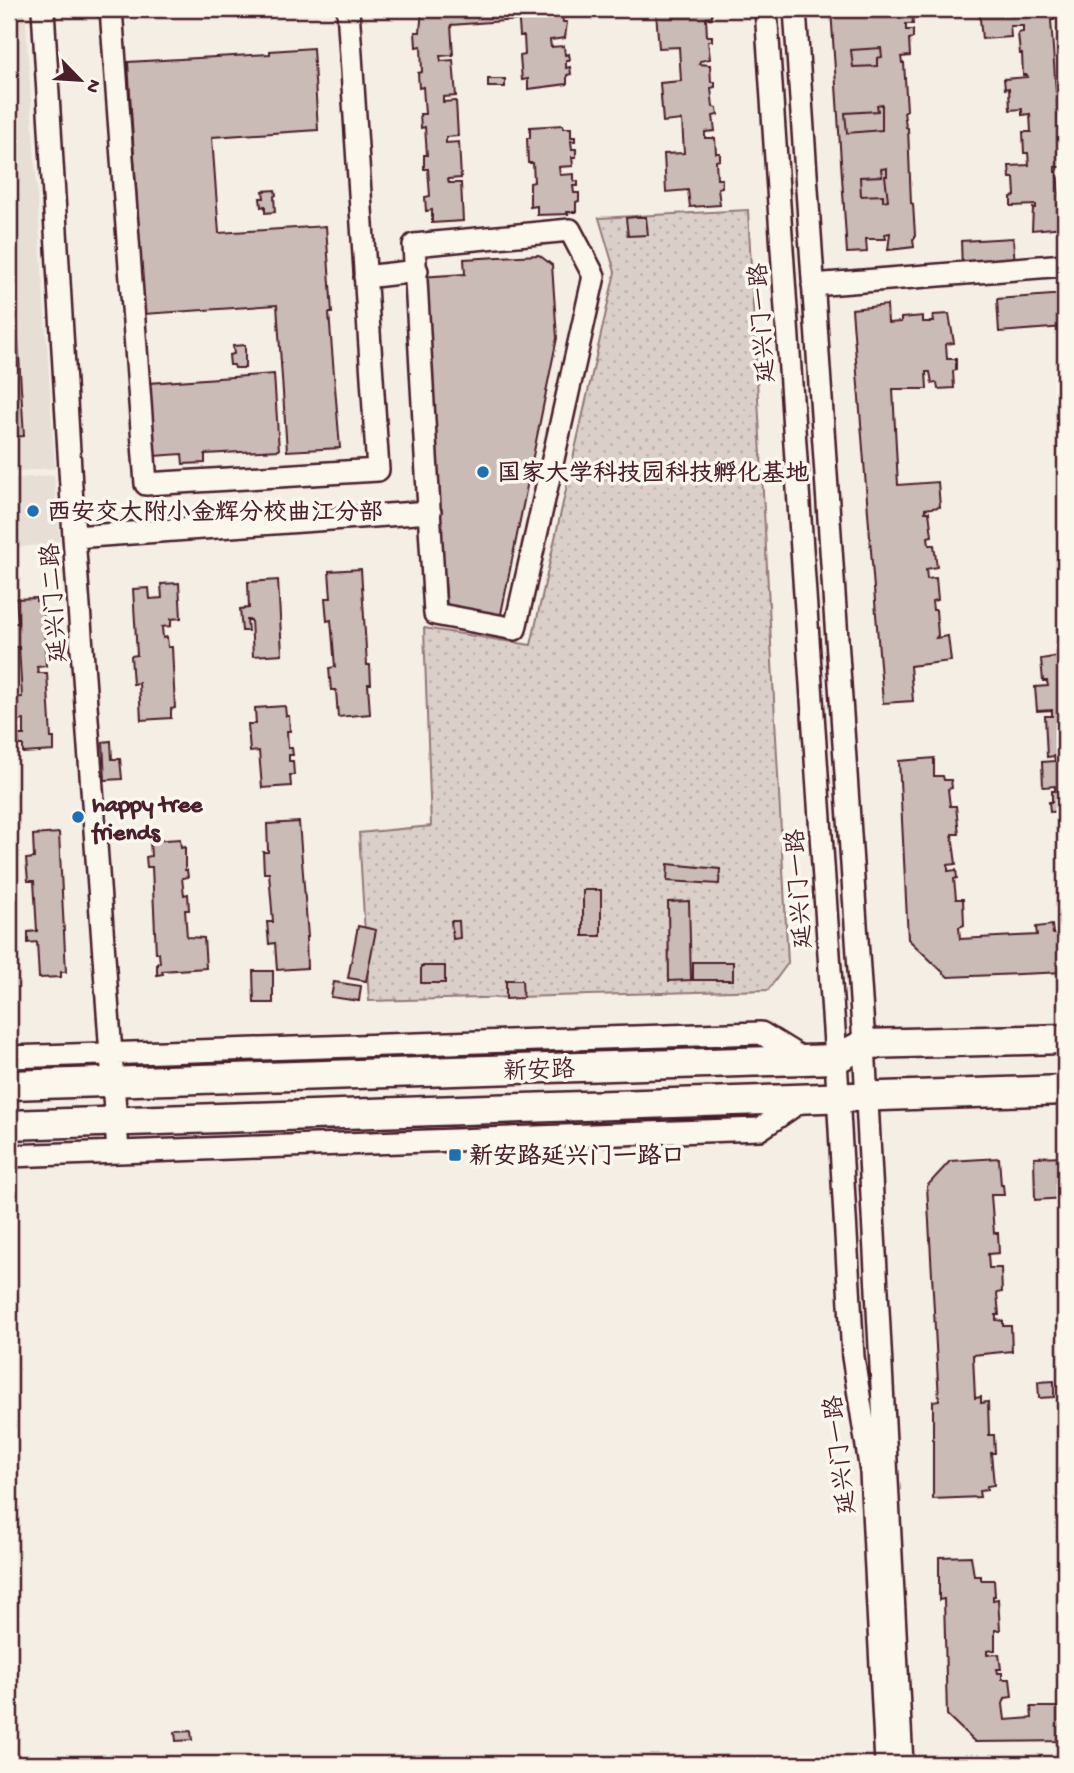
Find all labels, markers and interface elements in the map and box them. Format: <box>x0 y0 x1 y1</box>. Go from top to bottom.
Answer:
north arrow <box>46 46 116 116</box>
text: N <box>79 75 105 96</box>
street label: 延兴门一路 <box>744 262 783 384</box>
place label: 国家大学科技园科技孵化基地 <box>497 460 809 490</box>
marker: 国家大学科技园科技孵化基地 <box>475 464 491 480</box>
place label: 西安交大附小金辉分校曲江分部 <box>47 499 383 529</box>
marker: 西安交大附小金辉分校曲江分部 <box>25 503 41 519</box>
street label: 延兴门二路 <box>36 542 75 664</box>
place label: happy tree friends <box>90 792 204 849</box>
marker: happy tree friends <box>70 809 86 825</box>
street label: 延兴门一路 <box>781 828 820 950</box>
street label: 新安路 <box>503 1055 576 1088</box>
place label: 新安路延兴门一路口 <box>469 1142 685 1173</box>
marker: 新安路延兴门一路口 <box>447 1147 463 1163</box>
street label: 延兴门一路 <box>819 1393 864 1516</box>

